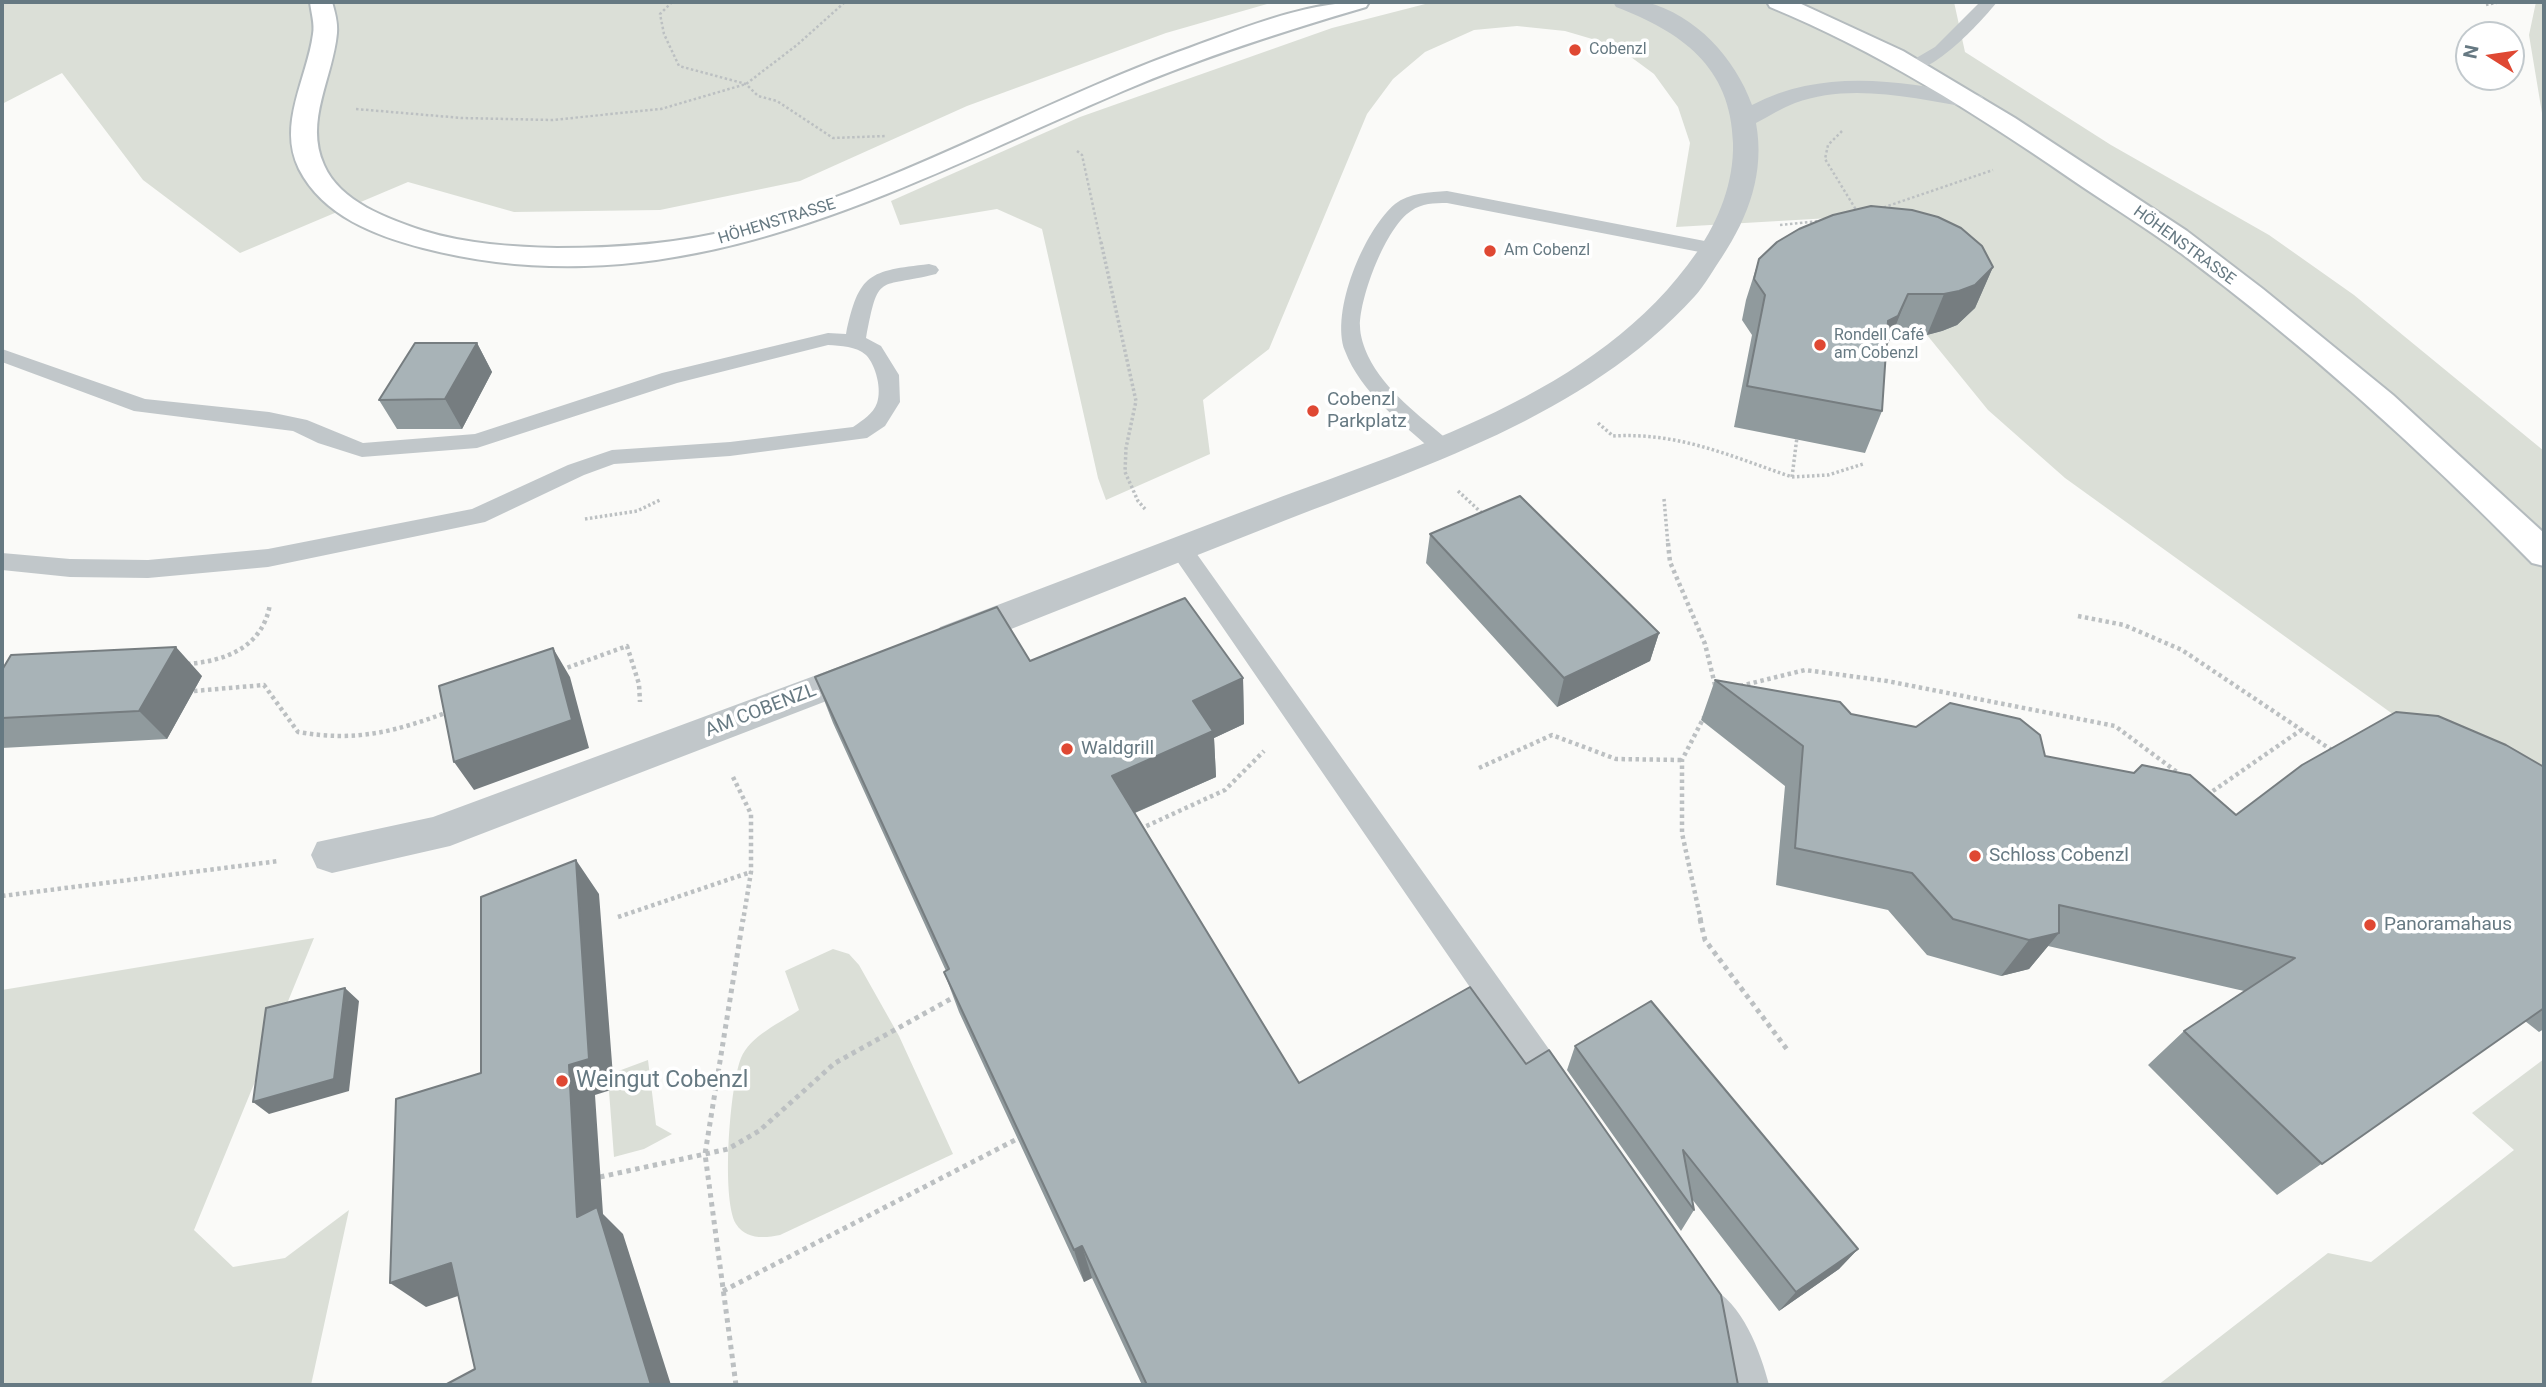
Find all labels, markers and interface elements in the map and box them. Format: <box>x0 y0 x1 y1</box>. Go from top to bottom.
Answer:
north arrow <box>2455 21 2525 91</box>
place label: Cobenzl <box>1589 40 1647 60</box>
marker: Cobenzl <box>1567 42 1583 58</box>
text: N <box>2458 43 2484 61</box>
street label: HÖHENSTRASSE <box>716 195 838 249</box>
street label: HÖHENSTRASSE <box>2129 202 2239 290</box>
place label: Am Cobenzl <box>1504 241 1590 261</box>
marker: Am Cobenzl <box>1482 243 1498 259</box>
place label: Rondell Café am Cobenzl <box>1834 326 1924 364</box>
marker: Rondell Café am Cobenzl <box>1812 337 1828 353</box>
place label: Cobenzl Parkplatz <box>1327 389 1407 433</box>
marker: Cobenzl Parkplatz <box>1305 403 1321 419</box>
street label: AM COBENZL <box>702 679 820 743</box>
place label: Waldgrill <box>1081 738 1154 760</box>
marker: Waldgrill <box>1059 741 1075 757</box>
place label: Schloss Cobenzl <box>1989 845 2129 867</box>
marker: Schloss Cobenzl <box>1967 848 1983 864</box>
place label: Panoramahaus <box>2384 914 2512 936</box>
marker: Panoramahaus <box>2362 917 2378 933</box>
place label: Weingut Cobenzl <box>576 1067 748 1095</box>
marker: Weingut Cobenzl <box>554 1073 570 1089</box>

